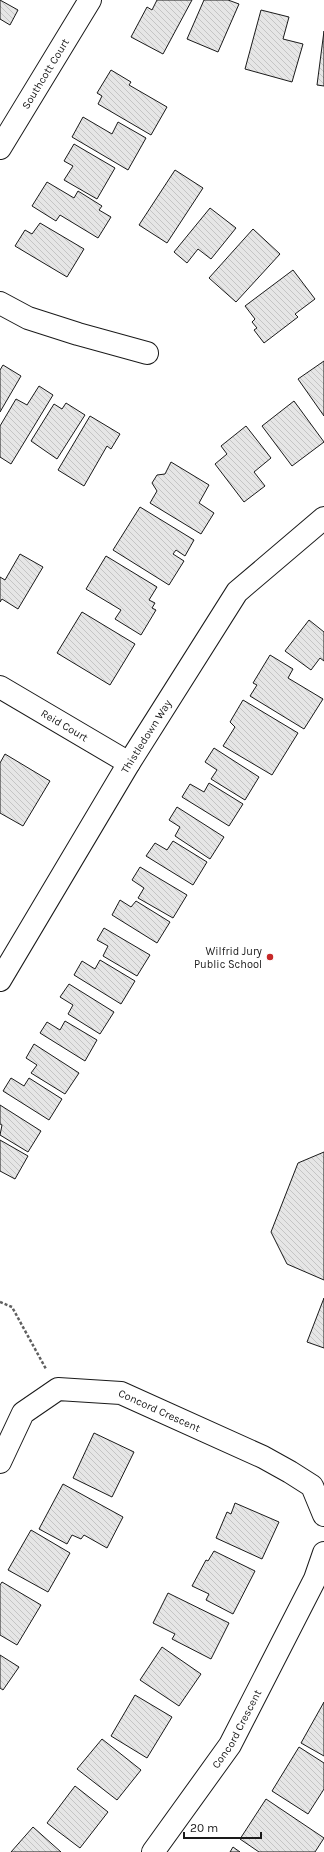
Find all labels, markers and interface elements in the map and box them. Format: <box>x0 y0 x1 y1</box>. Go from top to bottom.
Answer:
street label: Southcott Court <box>19 36 72 112</box>
street label: Thistledown Way <box>118 697 174 776</box>
street label: Reid Court <box>38 707 90 744</box>
place label: Wilfrid Jury Public School <box>194 945 262 971</box>
marker: Wilfrid Jury Public School <box>265 952 275 962</box>
street label: Concord Crescent <box>116 1387 202 1435</box>
street label: Concord Crescent <box>209 1688 264 1771</box>
scale bar <box>184 1814 261 1840</box>
text: 20 m <box>190 1821 218 1835</box>

